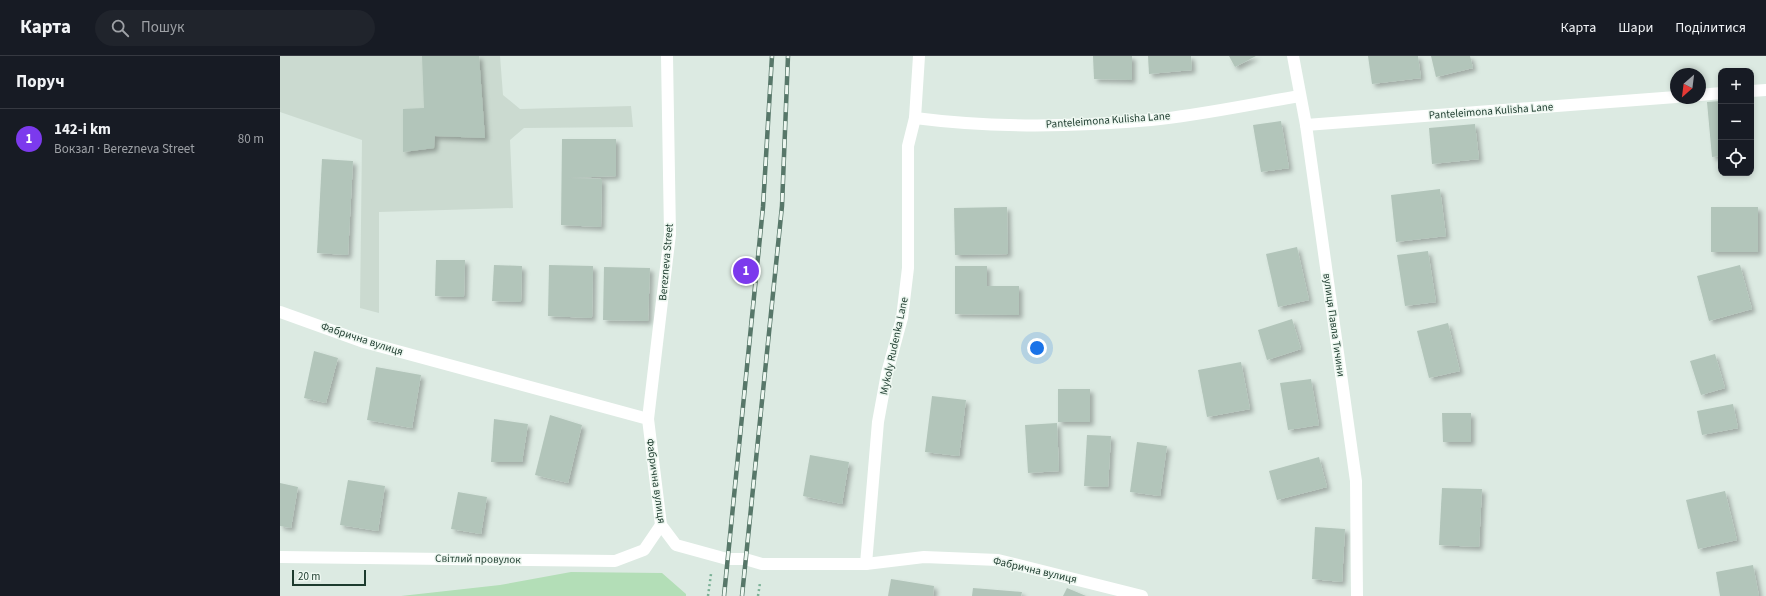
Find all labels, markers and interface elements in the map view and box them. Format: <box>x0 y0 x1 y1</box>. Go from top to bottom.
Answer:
search box <box>95 10 375 46</box>
text: Карта <box>20 14 71 41</box>
icon: search <box>109 17 131 39</box>
text: Пошук <box>141 17 185 38</box>
text: Карта <box>1560 18 1596 38</box>
text: Шари <box>1618 18 1653 38</box>
text: Поділитися <box>1675 18 1746 38</box>
north arrow <box>1670 68 1706 104</box>
map controls <box>1718 68 1754 176</box>
button: + <box>1718 68 1754 104</box>
text: Поруч <box>16 70 65 94</box>
street label: Panteleimona Kulisha Lane <box>1428 99 1554 123</box>
button: − <box>1718 104 1754 140</box>
street label: Panteleimona Kulisha Lane <box>1045 108 1171 132</box>
text: 142-i km <box>54 119 111 140</box>
text: 1 <box>26 130 32 148</box>
text: 80 m <box>238 130 264 148</box>
text: Вокзал · Berezneva Street <box>54 140 195 158</box>
button: locate <box>1718 140 1754 176</box>
street label: Berezneva Street <box>655 222 677 301</box>
pin: 1 <box>733 256 759 286</box>
street label: вулиця Павла Тичини <box>1319 272 1349 378</box>
street label: Mykoly Rudenka Lane <box>876 295 912 396</box>
street label: Фабрична вулиця <box>319 319 405 359</box>
your location <box>1027 338 1047 358</box>
street label: Фабрична вулиця <box>643 438 669 524</box>
street label: Світлий провулок <box>435 551 522 567</box>
street label: Фабрична вулиця <box>992 553 1078 587</box>
scale bar <box>292 568 366 587</box>
text: 20 m <box>298 569 320 584</box>

